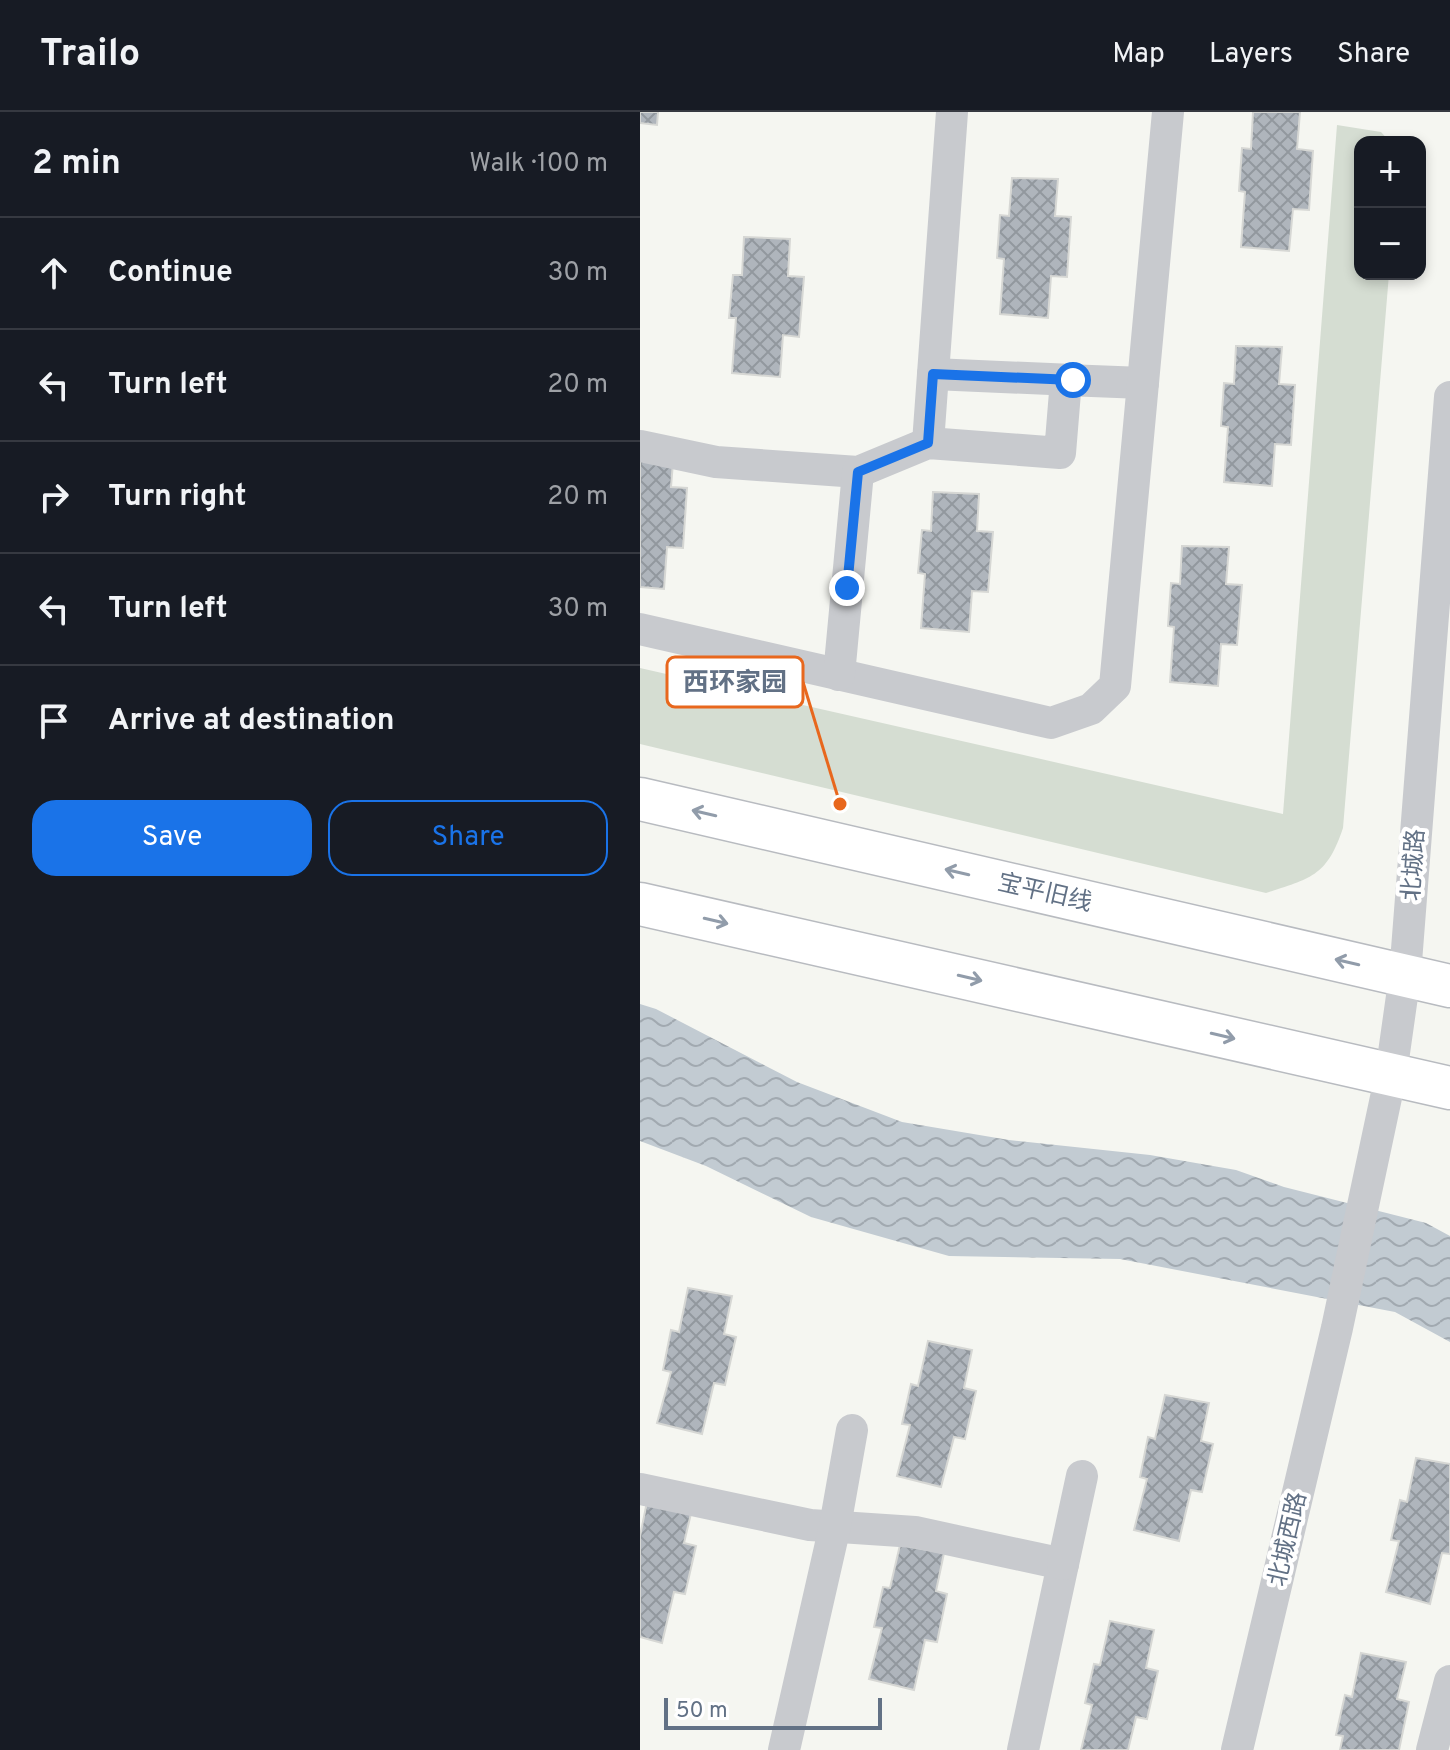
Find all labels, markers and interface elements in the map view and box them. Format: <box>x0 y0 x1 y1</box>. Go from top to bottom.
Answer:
text: Trailo <box>40 31 140 80</box>
text: Map <box>1112 37 1165 73</box>
text: Layers <box>1209 37 1293 73</box>
text: Share <box>1337 37 1410 73</box>
map controls <box>1354 136 1426 280</box>
button: + <box>1354 136 1426 208</box>
text: 2 min <box>32 143 121 186</box>
text: Walk · 100 m <box>469 148 608 181</box>
button: − <box>1354 208 1426 280</box>
icon: ahead <box>32 251 76 295</box>
text: Continue <box>108 255 233 292</box>
text: 30 m <box>548 257 608 290</box>
route start <box>1055 362 1091 398</box>
icon: left <box>32 363 76 407</box>
text: Turn left <box>108 367 228 404</box>
text: 20 m <box>547 369 608 402</box>
icon: right <box>32 475 76 519</box>
text: Turn right <box>108 479 246 516</box>
text: 20 m <box>547 481 608 514</box>
route end <box>829 570 865 606</box>
icon: left <box>32 587 76 631</box>
text: Turn left <box>108 591 228 628</box>
text: 30 m <box>548 593 608 626</box>
callout: 西环家园 <box>667 657 803 707</box>
text: 西环家园 <box>683 668 787 701</box>
icon: arrive <box>32 699 76 743</box>
text: Arrive at destination <box>108 703 394 740</box>
button: Save <box>32 800 312 876</box>
button: Share <box>328 800 608 876</box>
one-way arrow <box>691 805 717 820</box>
street label: 北城路 <box>1398 828 1432 902</box>
one-way arrow <box>945 864 970 879</box>
street label: 宝平旧线 <box>994 869 1095 919</box>
one-way arrow <box>703 914 728 929</box>
one-way arrow <box>1334 954 1360 969</box>
one-way arrow <box>956 972 982 987</box>
one-way arrow <box>1210 1029 1236 1044</box>
street label: 北城西路 <box>1264 1489 1314 1590</box>
scale bar <box>664 1694 882 1730</box>
text: 50 m <box>676 1698 728 1725</box>

